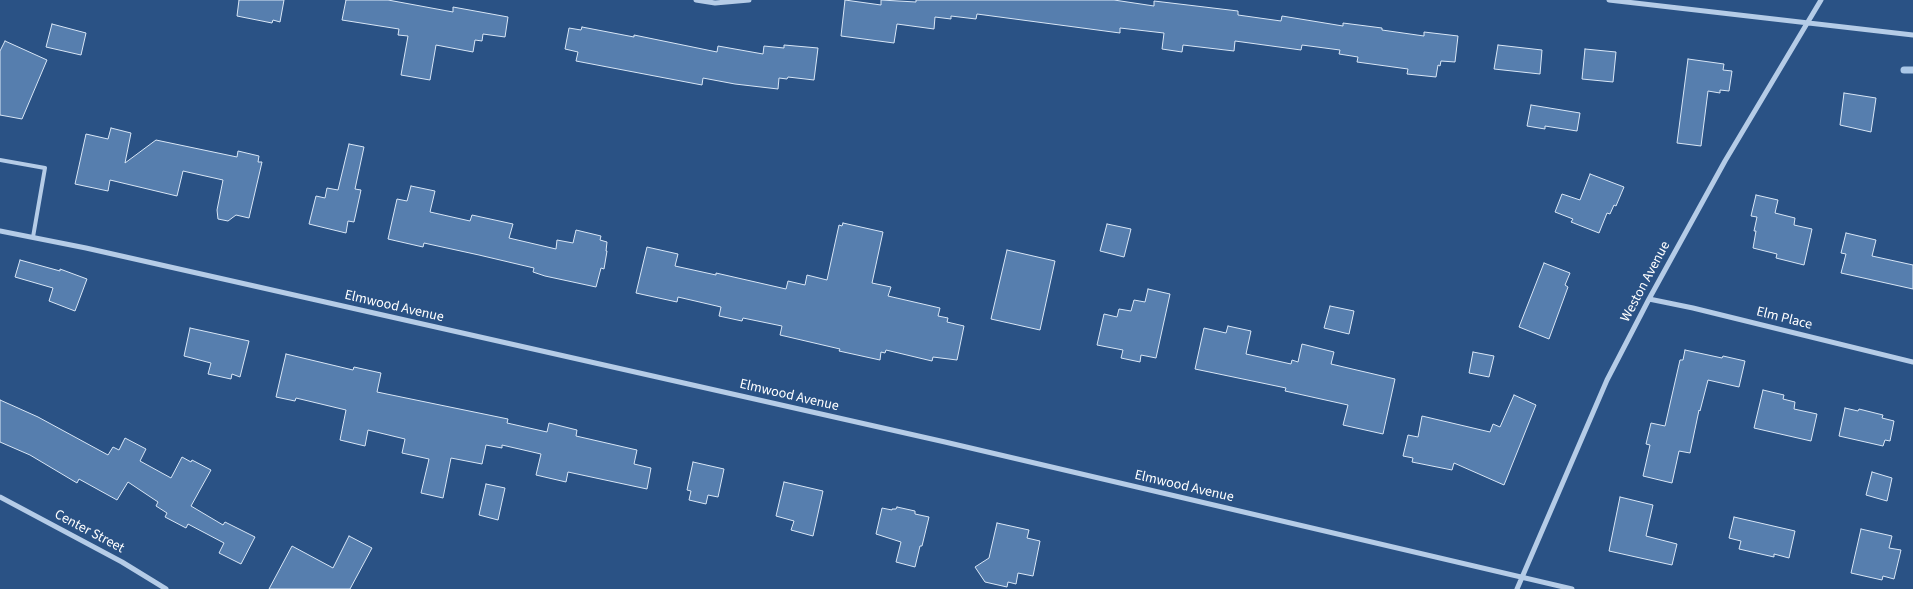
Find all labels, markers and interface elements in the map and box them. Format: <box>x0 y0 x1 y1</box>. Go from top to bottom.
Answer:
street label: Weston Avenue <box>1618 239 1674 325</box>
street label: Elmwood Avenue <box>343 287 445 327</box>
street label: Elm Place <box>1754 304 1814 334</box>
street label: Elmwood Avenue <box>738 376 840 416</box>
street label: Elmwood Avenue <box>1133 467 1235 507</box>
street label: Center Street <box>51 507 127 557</box>

